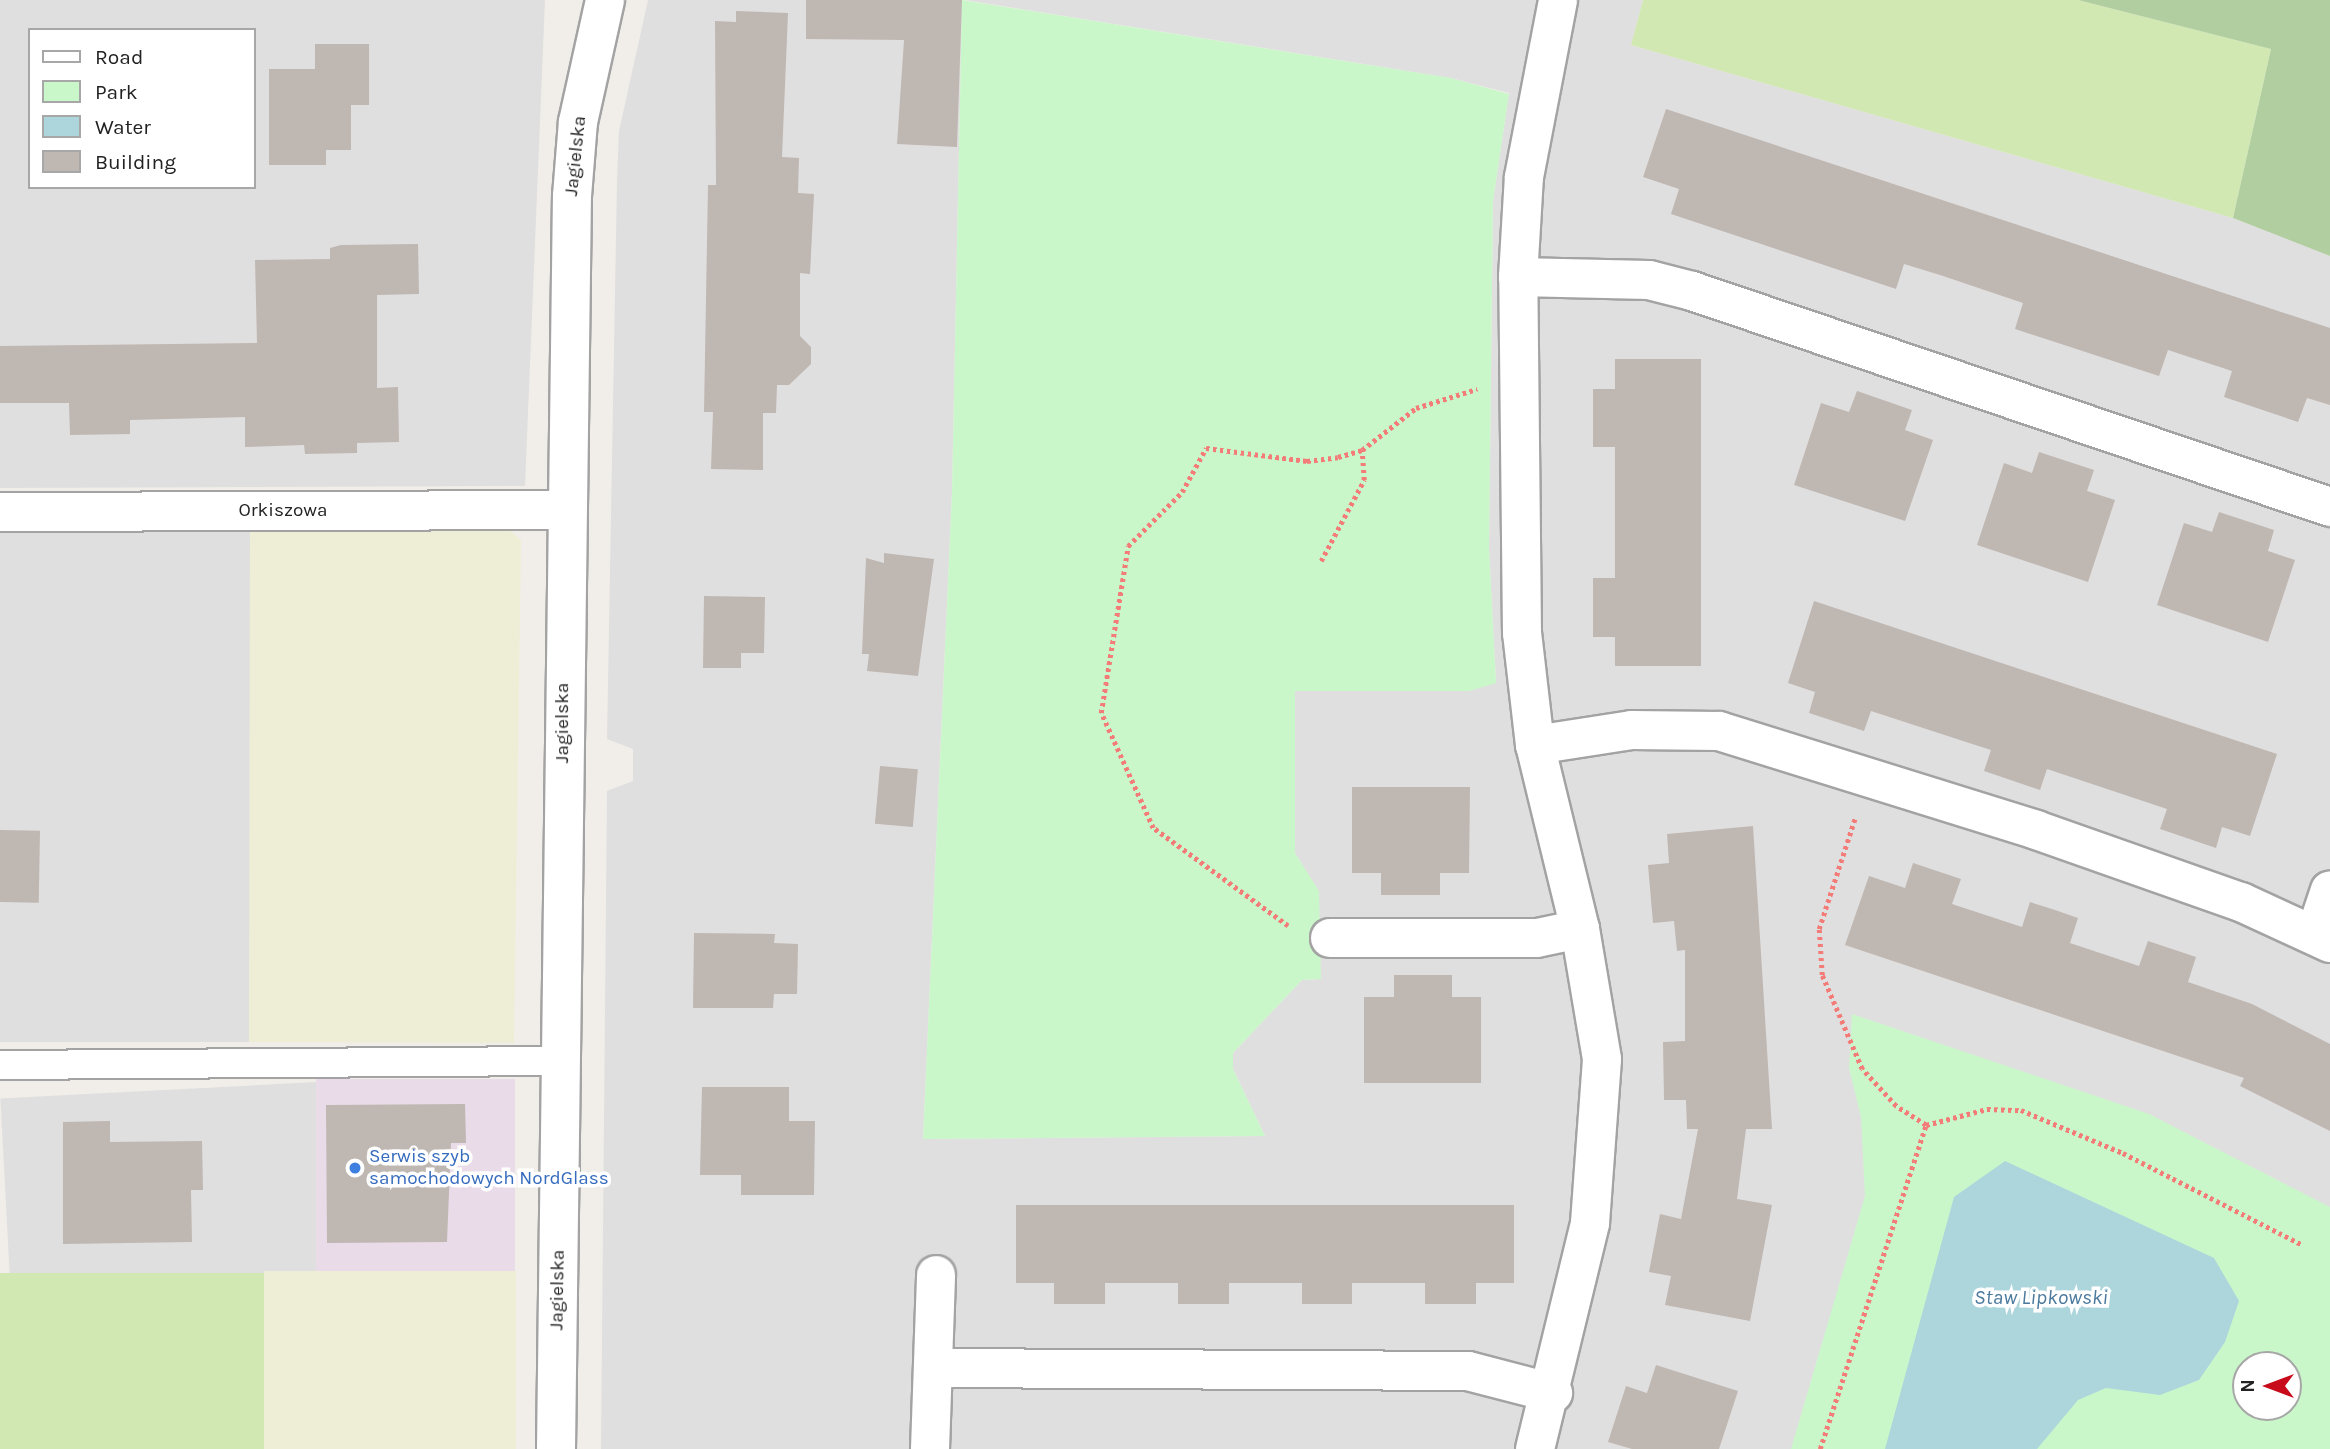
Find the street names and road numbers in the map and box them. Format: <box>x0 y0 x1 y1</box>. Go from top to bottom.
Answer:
street label: Jagielska <box>560 115 592 197</box>
street label: Orkiszowa <box>238 500 328 522</box>
street label: Jagielska <box>552 683 574 763</box>
street label: Jagielska <box>546 1249 570 1331</box>

